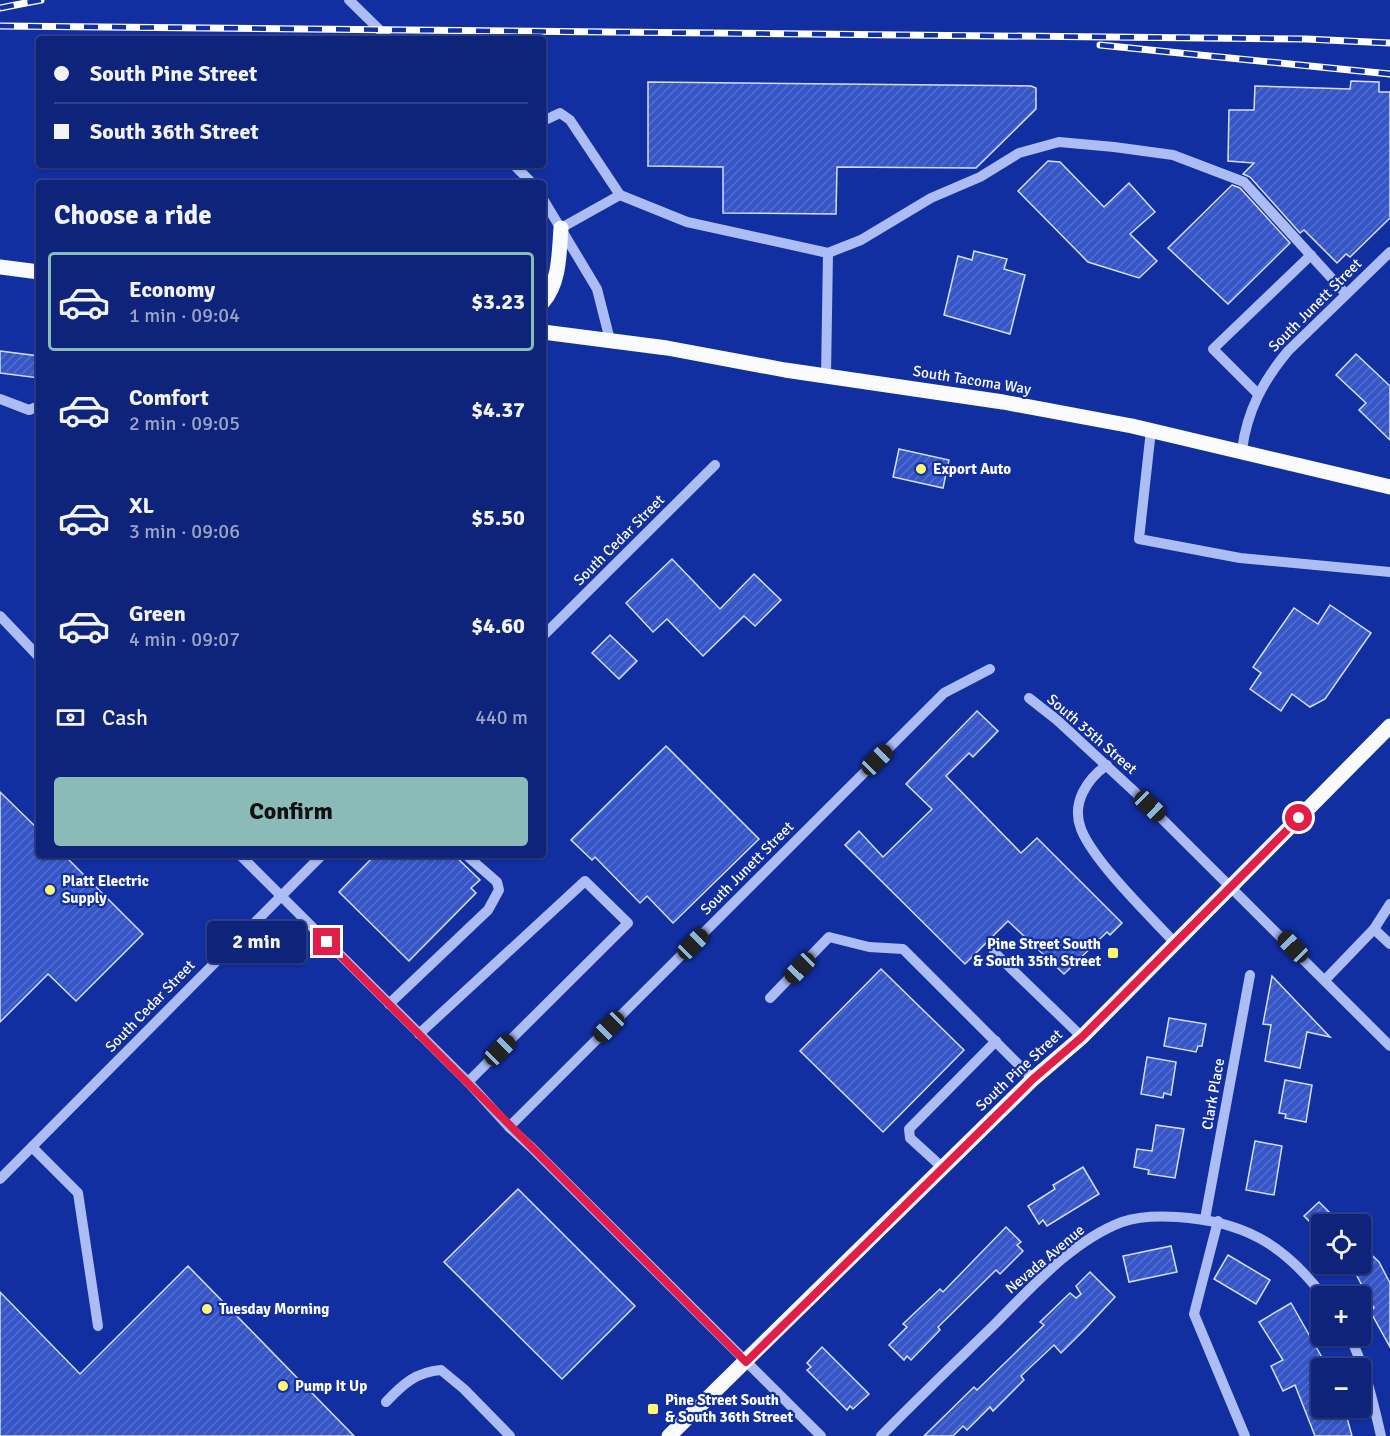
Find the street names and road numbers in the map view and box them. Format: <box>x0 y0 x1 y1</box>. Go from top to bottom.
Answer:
street label: South Junett Street <box>1265 255 1365 355</box>
street label: South Tacoma Way <box>912 362 1032 398</box>
street label: South Cedar Street <box>570 491 668 589</box>
street label: South 35th Street <box>1043 690 1141 778</box>
street label: South Junett Street <box>697 818 797 918</box>
street label: South Cedar Street <box>102 956 198 1056</box>
street label: South Pine Street <box>972 1025 1066 1115</box>
street label: Clark Place <box>1198 1057 1228 1131</box>
street label: Nevada Avenue <box>1002 1221 1088 1297</box>

